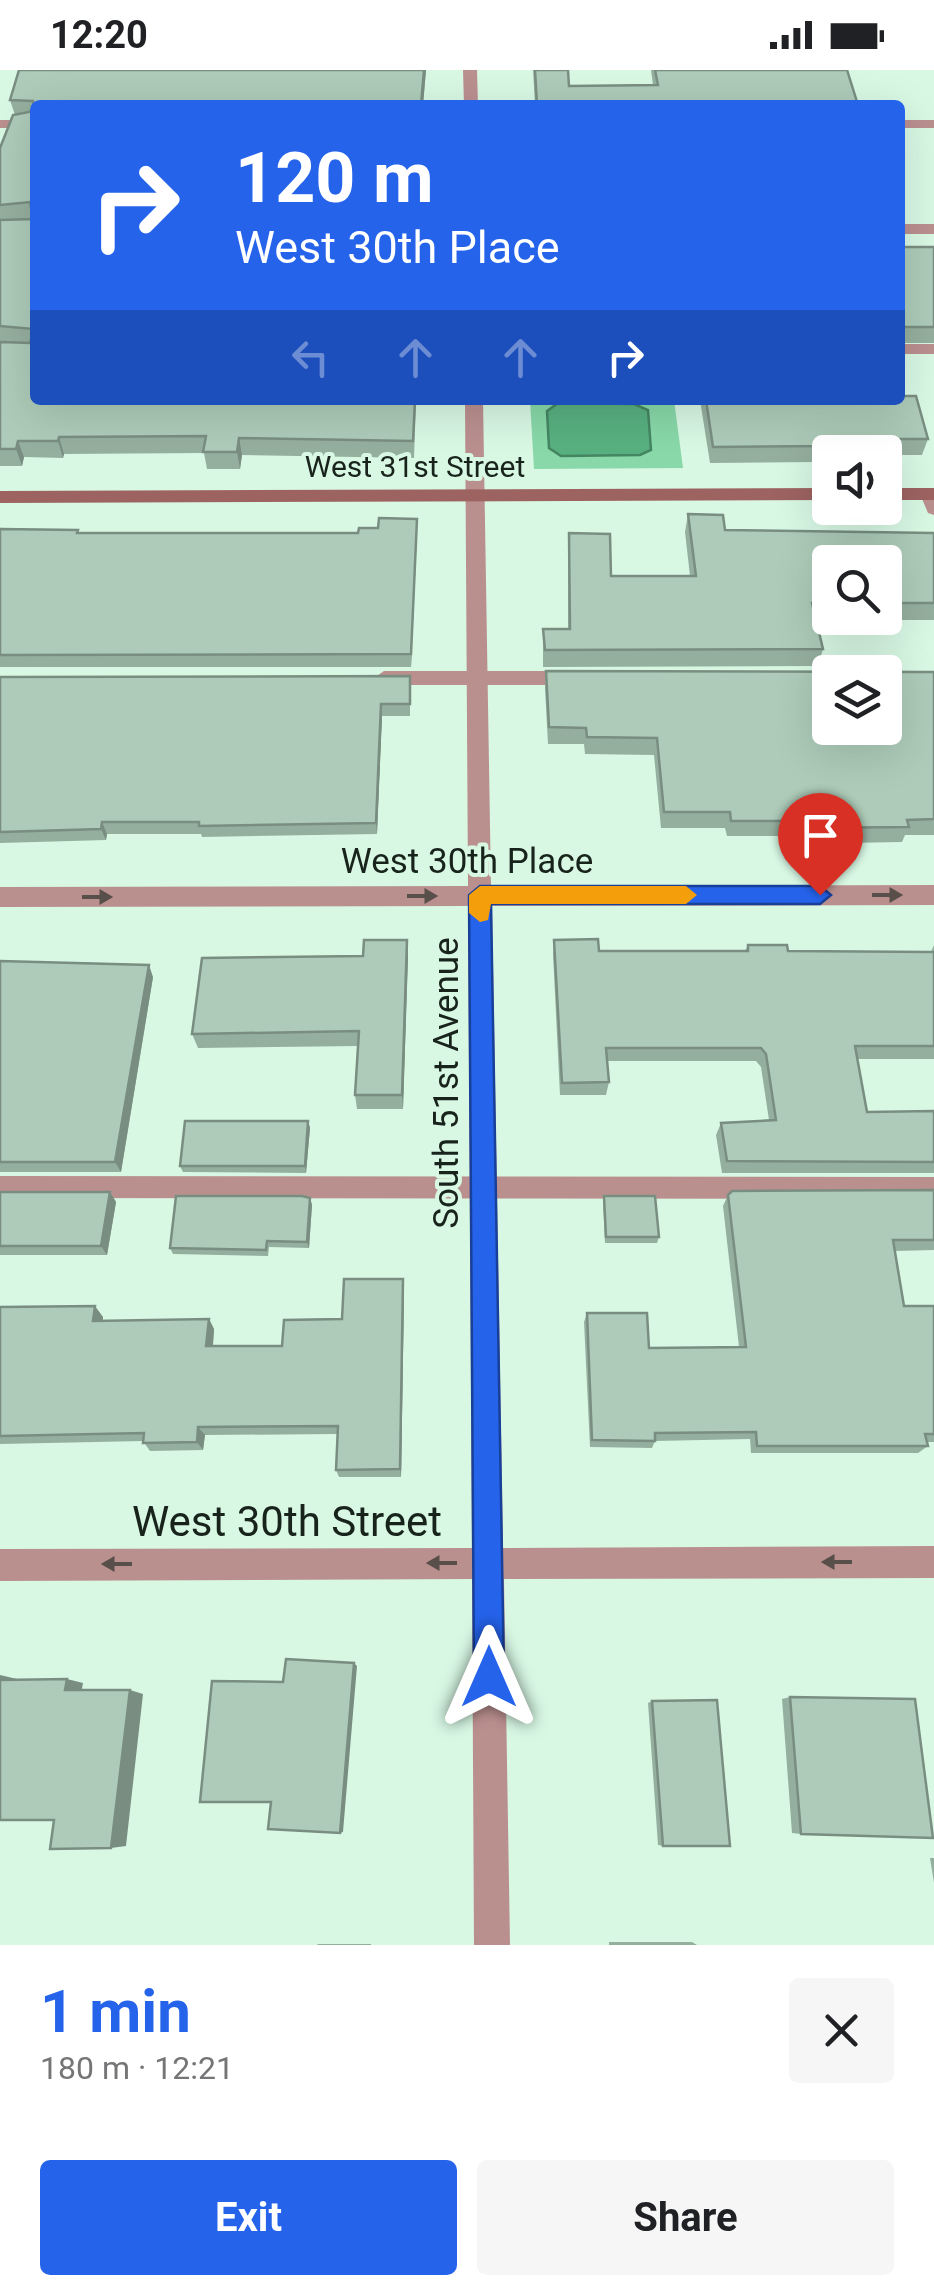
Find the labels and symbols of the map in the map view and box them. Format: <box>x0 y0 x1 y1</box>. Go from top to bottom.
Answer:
street label: West 31st Street <box>305 449 525 484</box>
pin <box>778 793 863 896</box>
street label: West 30th Place <box>341 841 593 882</box>
one-way arrow <box>407 887 439 903</box>
one-way arrow <box>872 887 904 903</box>
one-way arrow <box>82 889 114 905</box>
street label: South 51st Avenue <box>426 937 467 1229</box>
street label: West 30th Street <box>132 1497 442 1546</box>
one-way arrow <box>820 1554 852 1570</box>
one-way arrow <box>425 1555 457 1571</box>
one-way arrow <box>100 1556 132 1572</box>
position arrow <box>437 1625 541 1729</box>

